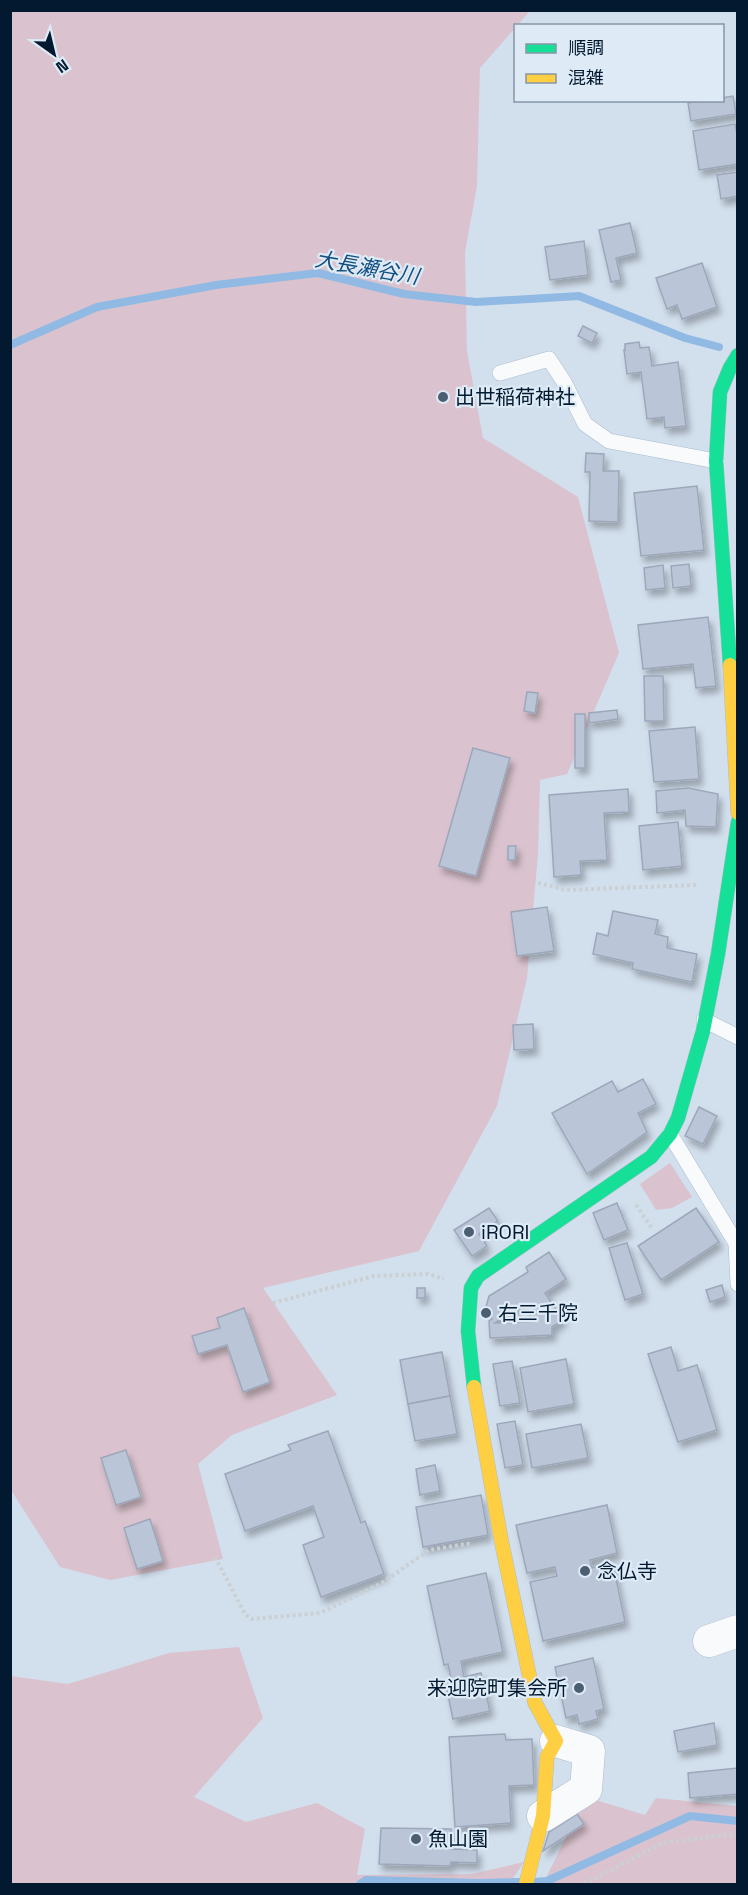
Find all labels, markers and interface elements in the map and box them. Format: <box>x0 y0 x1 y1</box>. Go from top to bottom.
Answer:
north arrow <box>24 24 84 84</box>
legend <box>514 24 724 102</box>
text: 順調 <box>568 36 604 59</box>
text: N <box>52 54 72 78</box>
text: 混雑 <box>568 66 604 89</box>
water label: 大長瀬谷川 <box>313 245 423 290</box>
place label: 出世稲荷神社 <box>455 384 575 410</box>
marker: 出世稲荷神社 <box>436 390 450 404</box>
place label: iRORI <box>481 1219 529 1245</box>
marker: iRORI <box>462 1225 476 1239</box>
place label: 右三千院 <box>498 1300 578 1326</box>
marker: 右三千院 <box>479 1306 493 1320</box>
place label: 念仏寺 <box>597 1558 657 1584</box>
marker: 念仏寺 <box>578 1564 592 1578</box>
place label: 来迎院町集会所 <box>427 1675 567 1701</box>
marker: 来迎院町集会所 <box>572 1681 586 1695</box>
place label: 魚山園 <box>428 1826 488 1852</box>
marker: 魚山園 <box>409 1832 423 1846</box>

